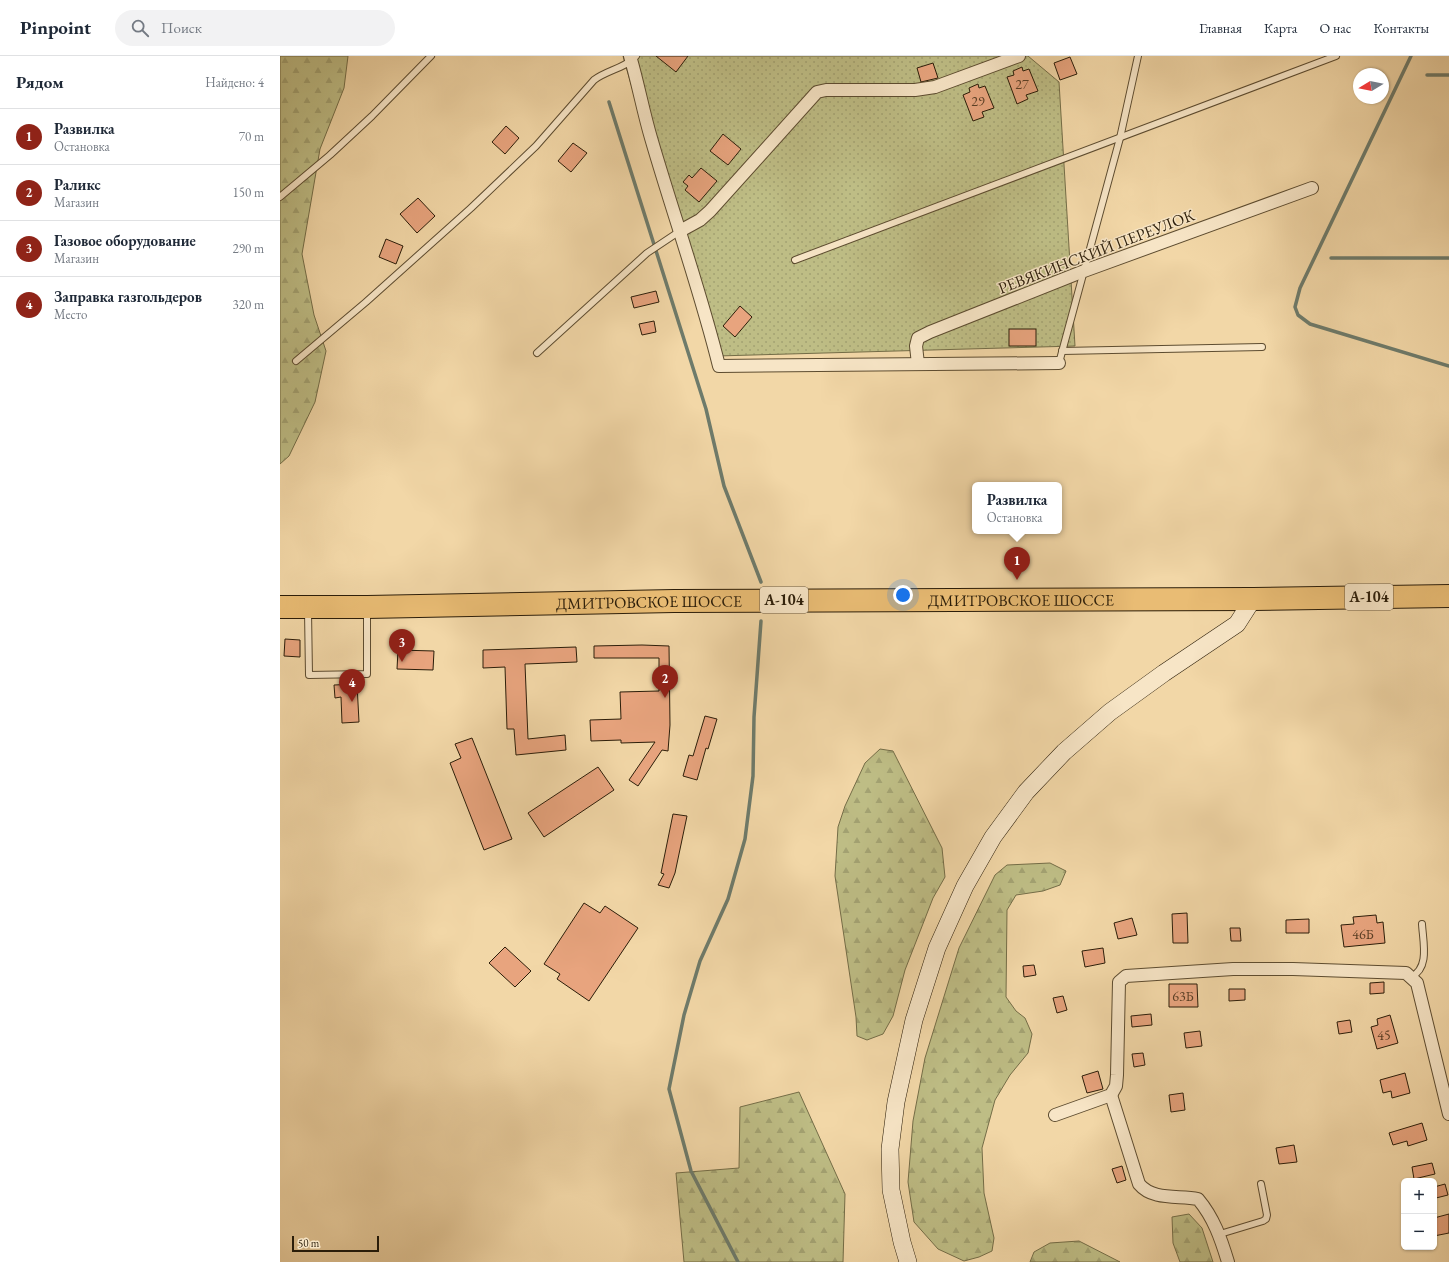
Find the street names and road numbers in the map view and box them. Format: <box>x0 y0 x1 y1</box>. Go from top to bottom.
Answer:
street label: РЕВЯКИНСКИЙ ПЕРЕУЛОК <box>995 204 1198 299</box>
road number: А-104 <box>1345 584 1393 610</box>
road number: А-104 <box>760 587 808 613</box>
street label: ДМИТРОВСКОЕ ШОССЕ <box>928 589 1114 611</box>
street label: ДМИТРОВСКОЕ ШОССЕ <box>556 591 742 614</box>

